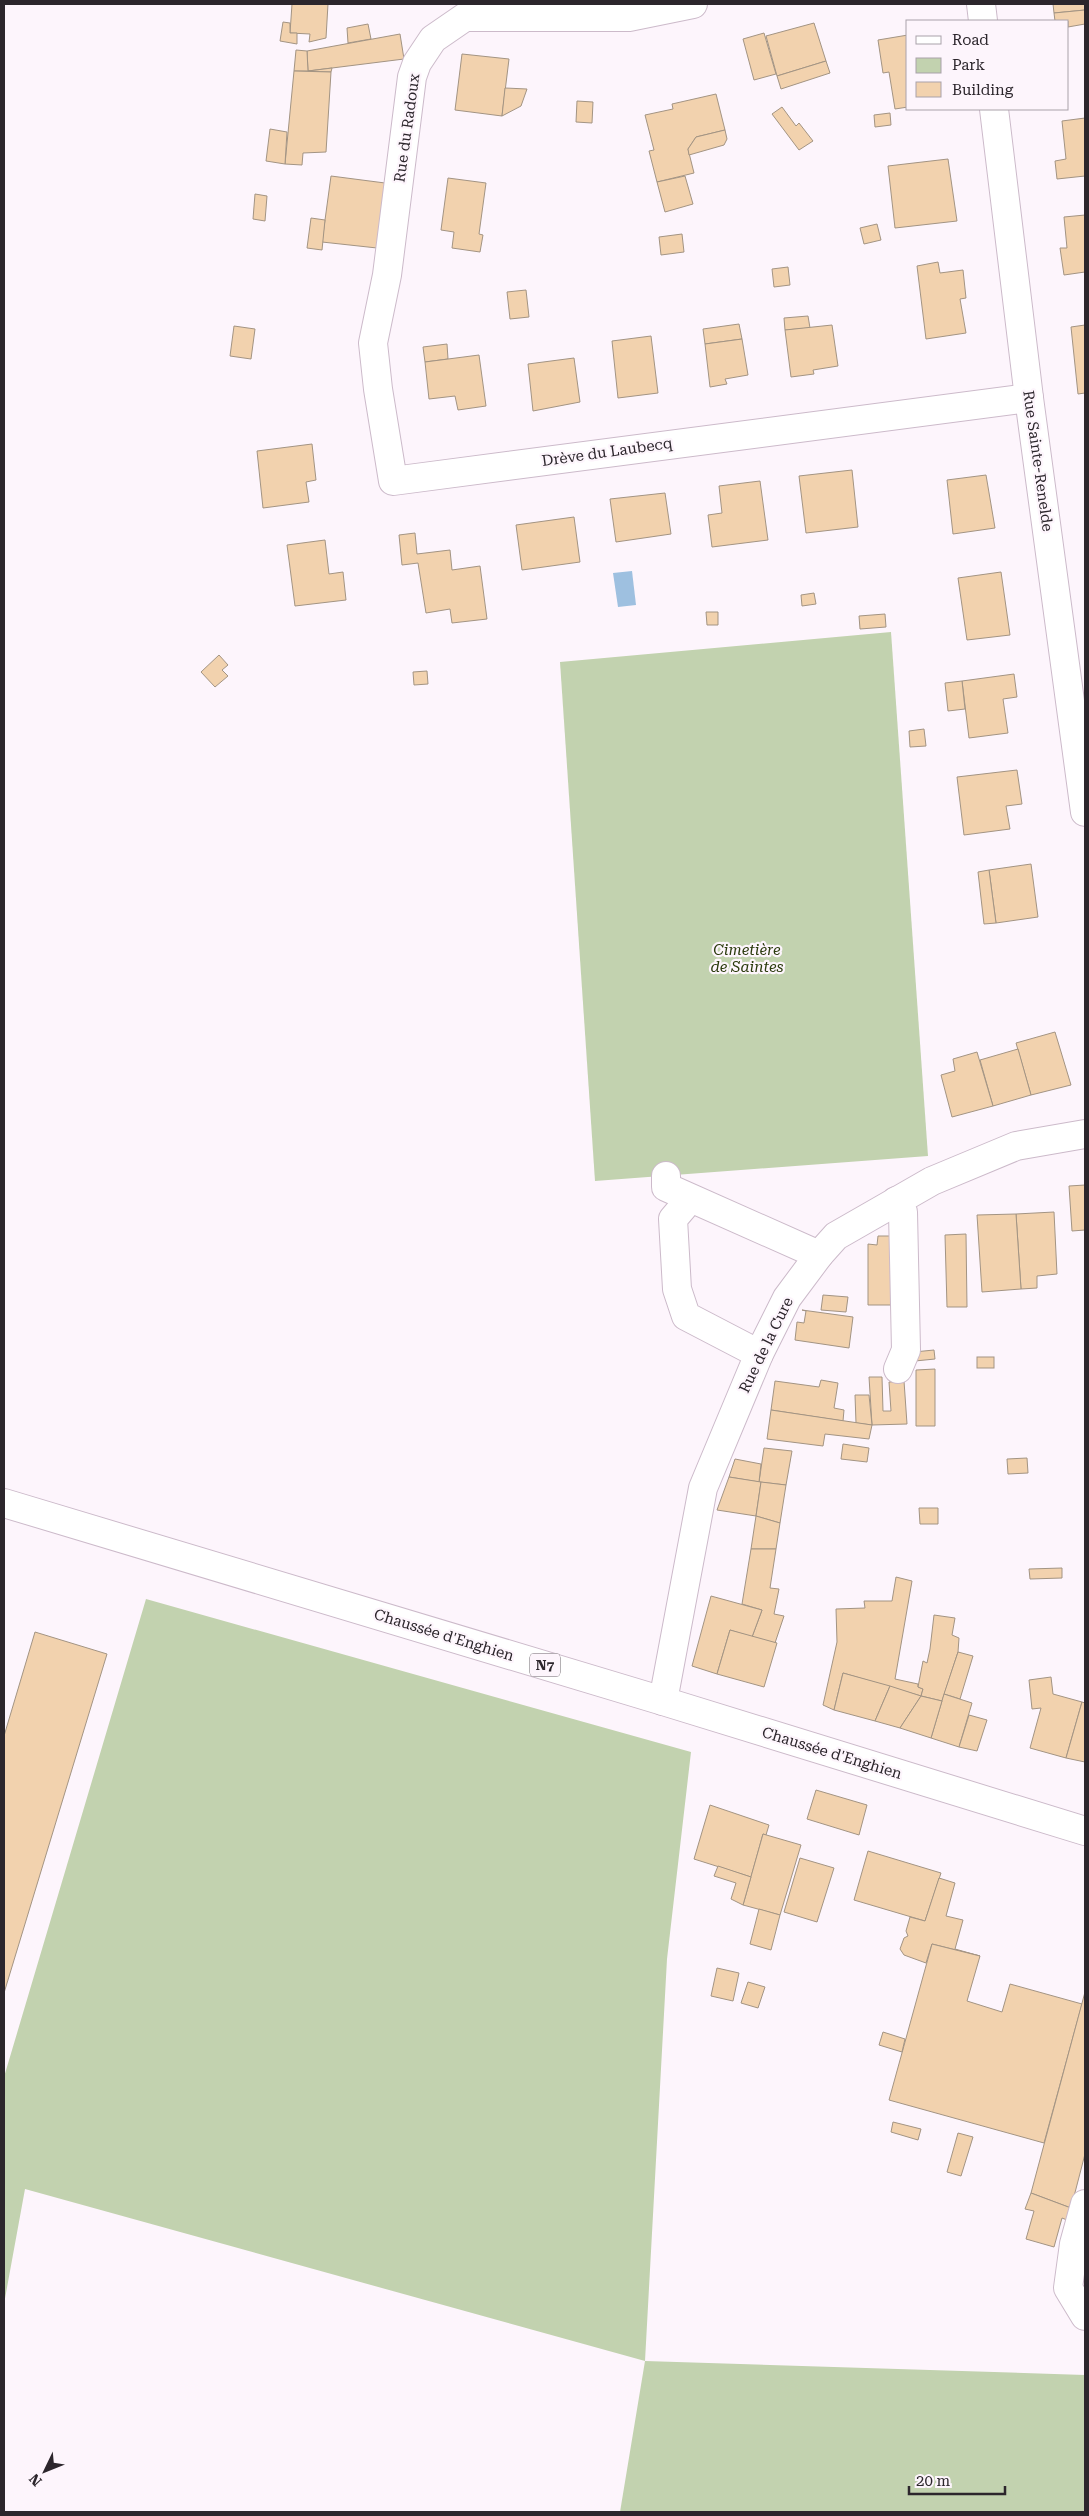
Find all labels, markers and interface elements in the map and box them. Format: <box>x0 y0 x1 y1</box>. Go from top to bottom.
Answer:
legend <box>906 20 1069 110</box>
text: Road <box>952 31 989 49</box>
text: Park <box>952 56 986 74</box>
street label: Rue du Radoux <box>390 72 424 183</box>
text: Building <box>952 81 1014 99</box>
street label: Rue Sainte-Renelde <box>1019 389 1057 533</box>
street label: Drève du Laubecq <box>541 434 674 470</box>
park label: Cimetière de Saintes <box>710 941 784 976</box>
street label: Rue de la Cure <box>735 1294 797 1396</box>
street label: Chaussée d'Enghien <box>372 1605 516 1665</box>
road number: N7 <box>530 1654 560 1676</box>
street label: Chaussée d'Enghien <box>760 1723 904 1783</box>
north arrow <box>20 2446 70 2496</box>
scale bar <box>909 2464 1005 2496</box>
text: N <box>26 2470 45 2489</box>
text: 20 m <box>916 2472 951 2490</box>

